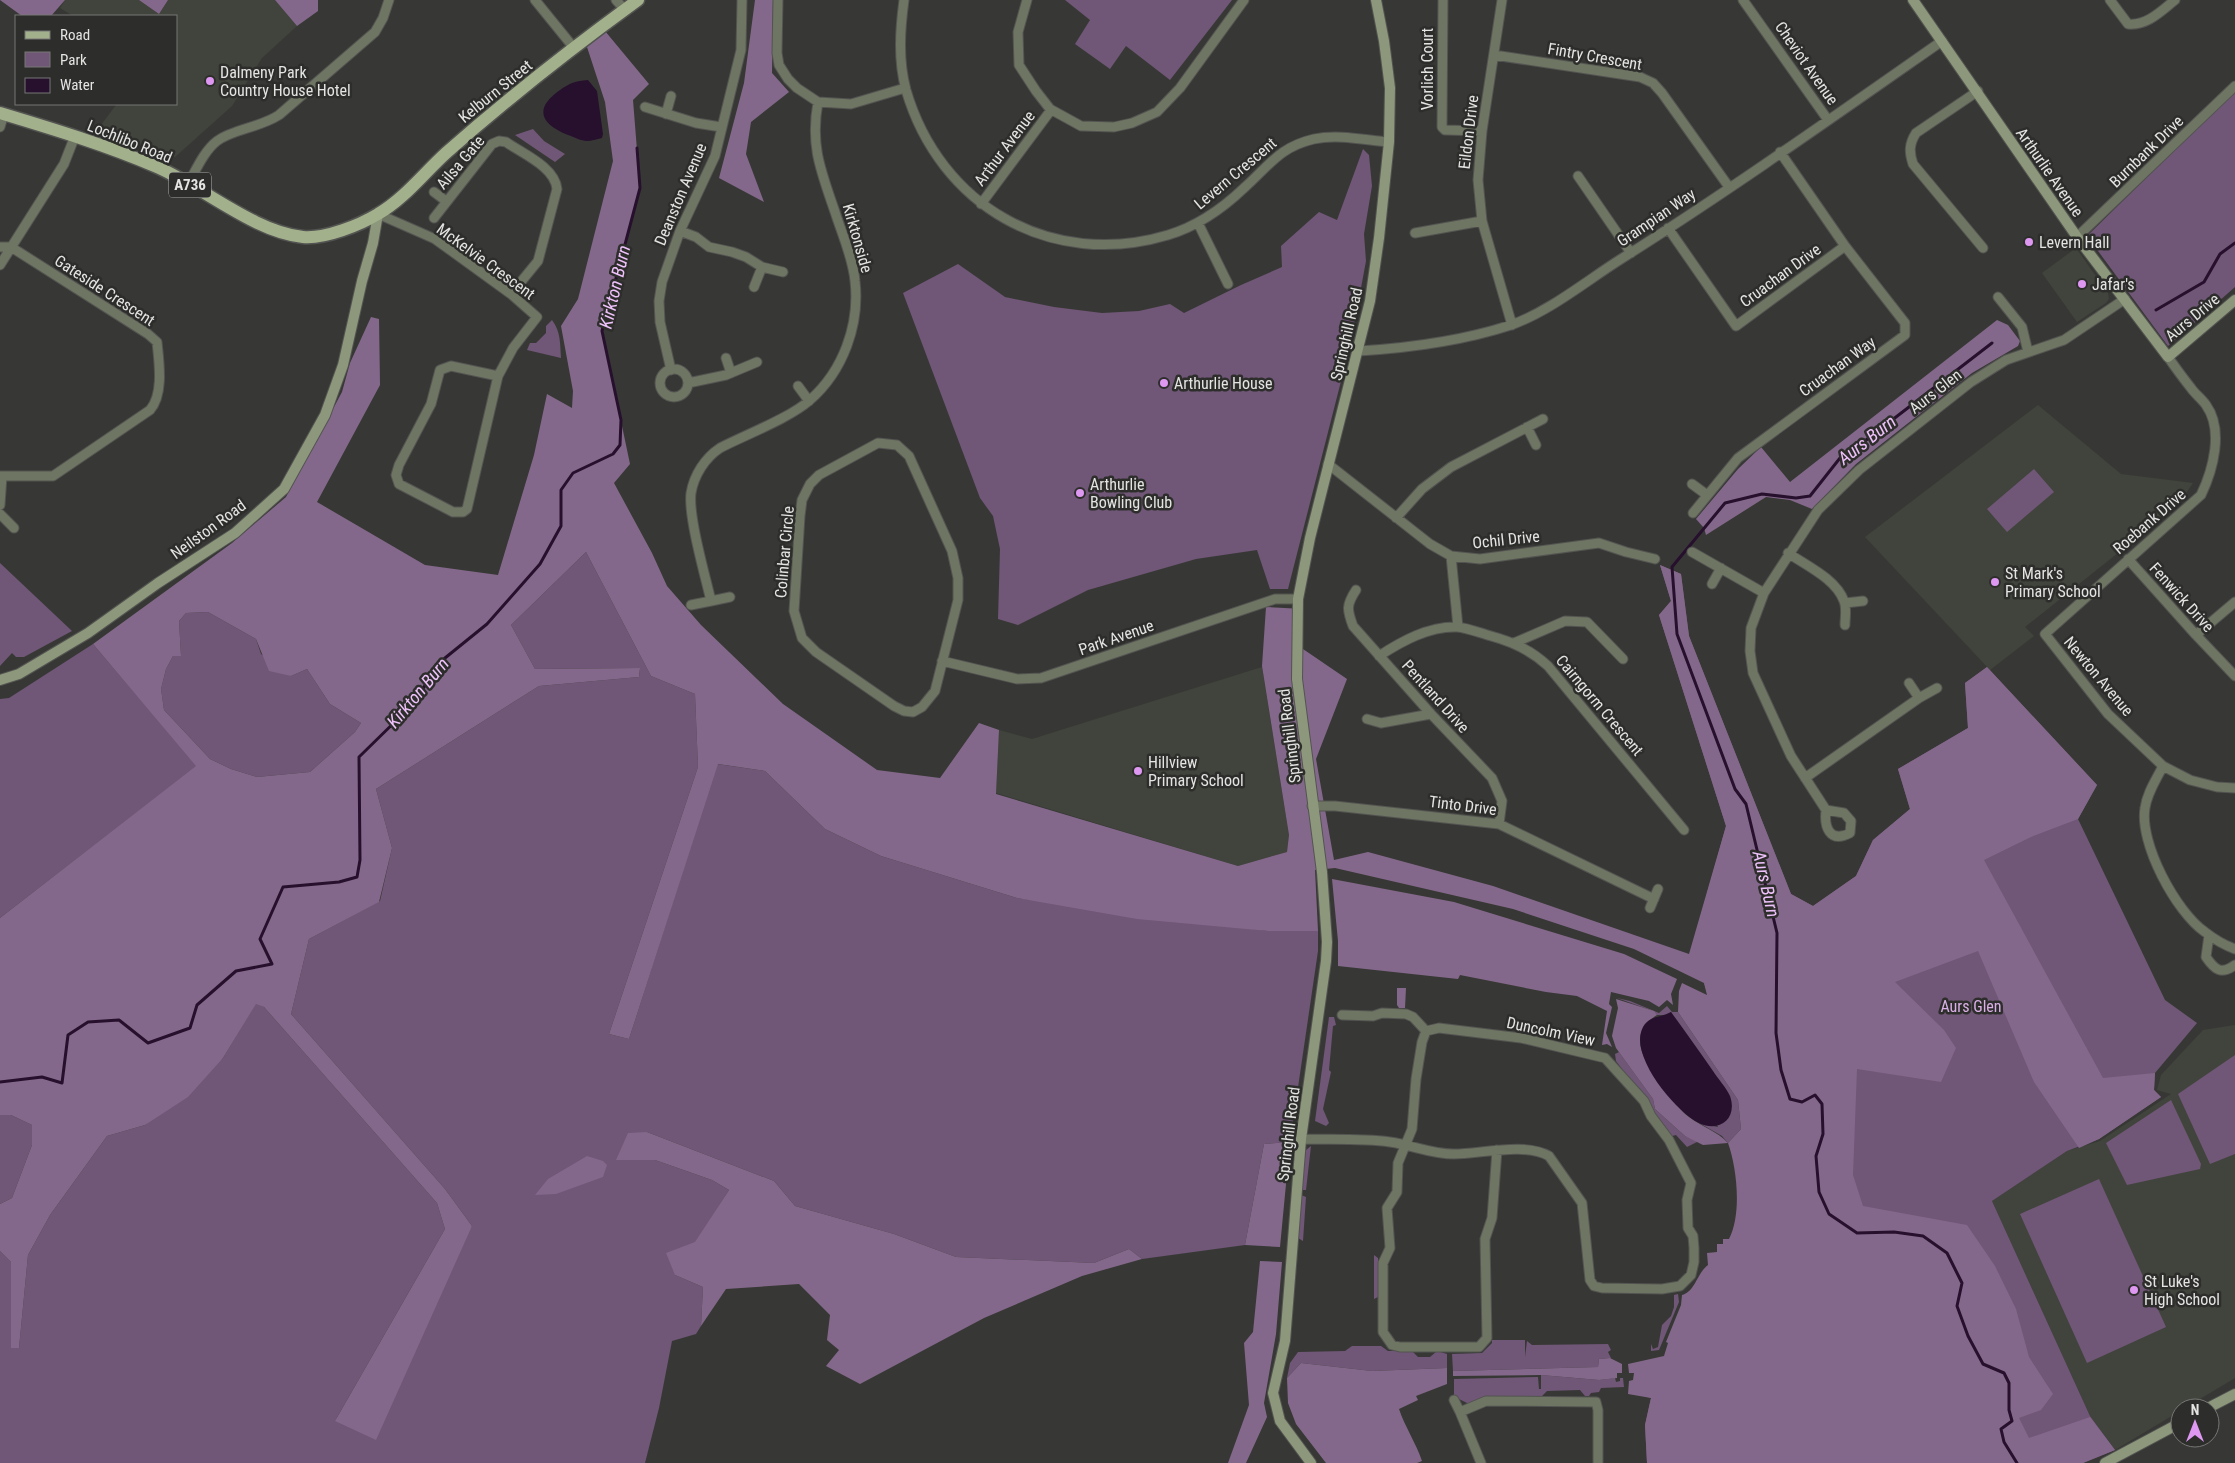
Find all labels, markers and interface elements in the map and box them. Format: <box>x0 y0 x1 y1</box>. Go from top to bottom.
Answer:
legend <box>15 15 178 105</box>
street label: Cheviot Avenue <box>1771 18 1842 109</box>
text: Road <box>60 26 90 44</box>
street label: Vorlich Court <box>1418 27 1437 110</box>
street label: Fintry Crescent <box>1546 39 1644 74</box>
text: Park <box>60 51 87 69</box>
street label: Kelburn Street <box>455 56 536 127</box>
place label: Dalmeny Park Country House Hotel <box>220 63 351 100</box>
marker: Dalmeny Park Country House Hotel <box>204 75 216 87</box>
text: Water <box>60 76 95 94</box>
street label: Eildon Drive <box>1455 94 1482 170</box>
street label: Arthur Avenue <box>970 107 1039 190</box>
street label: Burnbank Drive <box>2106 111 2187 191</box>
street label: Lochlibo Road <box>85 116 175 167</box>
street label: Arthurlie Avenue <box>2012 124 2087 220</box>
street label: Ailsa Gate <box>432 131 488 193</box>
street label: Levern Crescent <box>1190 133 1281 213</box>
street label: Deanston Avenue <box>650 140 711 248</box>
road number: A736 <box>169 172 211 198</box>
street label: Grampian Way <box>1613 184 1699 251</box>
street label: Kirktonside <box>839 201 876 275</box>
street label: McKelvie Crescent <box>433 219 539 304</box>
place label: Levern Hall <box>2039 233 2109 252</box>
marker: Levern Hall <box>2023 236 2035 248</box>
street label: Cruachan Drive <box>1736 240 1824 311</box>
water label: Kirkton Burn <box>595 243 634 331</box>
street label: Gateside Crescent <box>51 251 159 330</box>
place label: Jafar's <box>2092 275 2135 294</box>
marker: Jafar's <box>2076 278 2088 290</box>
street label: Springhill Road <box>1327 286 1366 382</box>
street label: Aurs Drive <box>2161 289 2223 345</box>
street label: Cruachan Way <box>1795 332 1879 400</box>
street label: Aurs Glen <box>1905 365 1965 418</box>
place label: Arthurlie House <box>1174 374 1273 393</box>
marker: Arthurlie House <box>1158 377 1170 389</box>
water label: Aurs Burn <box>1833 411 1900 469</box>
place label: Arthurlie Bowling Club <box>1090 475 1172 512</box>
street label: Roebank Drive <box>2109 485 2190 558</box>
marker: Arthurlie Bowling Club <box>1074 487 1086 499</box>
street label: Neilston Road <box>167 496 250 563</box>
street label: Colinbar Circle <box>771 505 798 599</box>
street label: Ochil Drive <box>1471 527 1541 552</box>
street label: Fenwick Drive <box>2145 559 2218 636</box>
place label: St Mark's Primary School <box>2005 564 2101 601</box>
marker: St Mark's Primary School <box>1989 576 2001 588</box>
street label: Park Avenue <box>1076 616 1156 659</box>
street label: Newton Avenue <box>2060 633 2137 720</box>
street label: Cairngorm Crescent <box>1552 651 1647 760</box>
water label: Kirkton Burn <box>382 653 453 732</box>
street label: Pentland Drive <box>1398 656 1473 737</box>
street label: Springhill Road <box>1274 688 1305 784</box>
place label: Hillview Primary School <box>1148 753 1244 790</box>
marker: Hillview Primary School <box>1132 765 1144 777</box>
street label: Tinto Drive <box>1428 792 1498 819</box>
water label: Aurs Burn <box>1748 848 1784 919</box>
park label: Aurs Glen <box>1940 997 2002 1016</box>
street label: Duncolm View <box>1505 1013 1597 1050</box>
street label: Springhill Road <box>1273 1086 1304 1182</box>
place label: St Luke's High School <box>2144 1272 2220 1309</box>
marker: St Luke's High School <box>2128 1284 2140 1296</box>
north arrow <box>2170 1398 2220 1448</box>
text: N <box>2191 1402 2199 1418</box>

